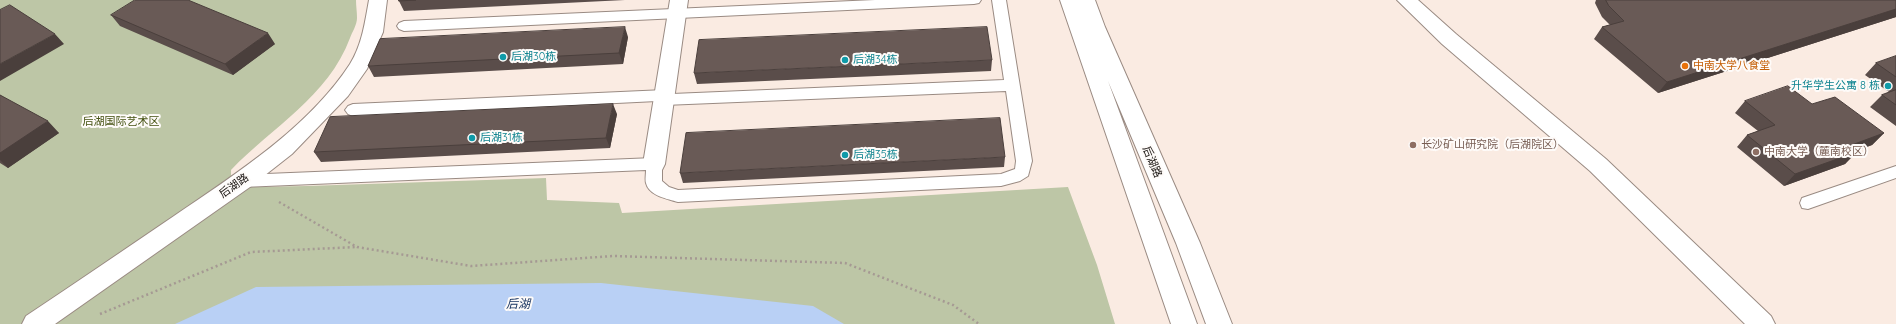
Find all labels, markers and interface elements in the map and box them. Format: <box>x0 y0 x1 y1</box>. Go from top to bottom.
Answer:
place label: 后湖30栋 <box>511 50 556 64</box>
marker: 后湖30栋 <box>498 52 508 62</box>
place label: 后湖34栋 <box>853 53 898 67</box>
marker: 后湖34栋 <box>840 55 850 65</box>
place label: 中南大学八食堂 <box>1693 59 1770 73</box>
marker: 中南大学八食堂 <box>1680 61 1690 71</box>
place label: 升华学生公寓 8 栋 <box>1791 79 1880 93</box>
marker: 升华学生公寓 8 栋 <box>1883 81 1893 91</box>
park label: 后湖国际艺术区 <box>83 115 159 129</box>
place label: 后湖31栋 <box>480 131 523 145</box>
marker: 后湖31栋 <box>467 133 477 143</box>
place label: 长沙矿山研究院（后湖院区） <box>1421 138 1564 152</box>
marker: 长沙矿山研究院（后湖院区） <box>1408 140 1418 150</box>
street label: 后湖路 <box>1139 144 1165 180</box>
place label: 中南大学（麓南校区） <box>1764 145 1874 159</box>
marker: 中南大学（麓南校区） <box>1751 147 1761 157</box>
place label: 后湖35栋 <box>853 148 898 162</box>
marker: 后湖35栋 <box>840 150 850 160</box>
street label: 后湖路 <box>217 171 251 201</box>
water label: 后湖 <box>506 297 530 311</box>

